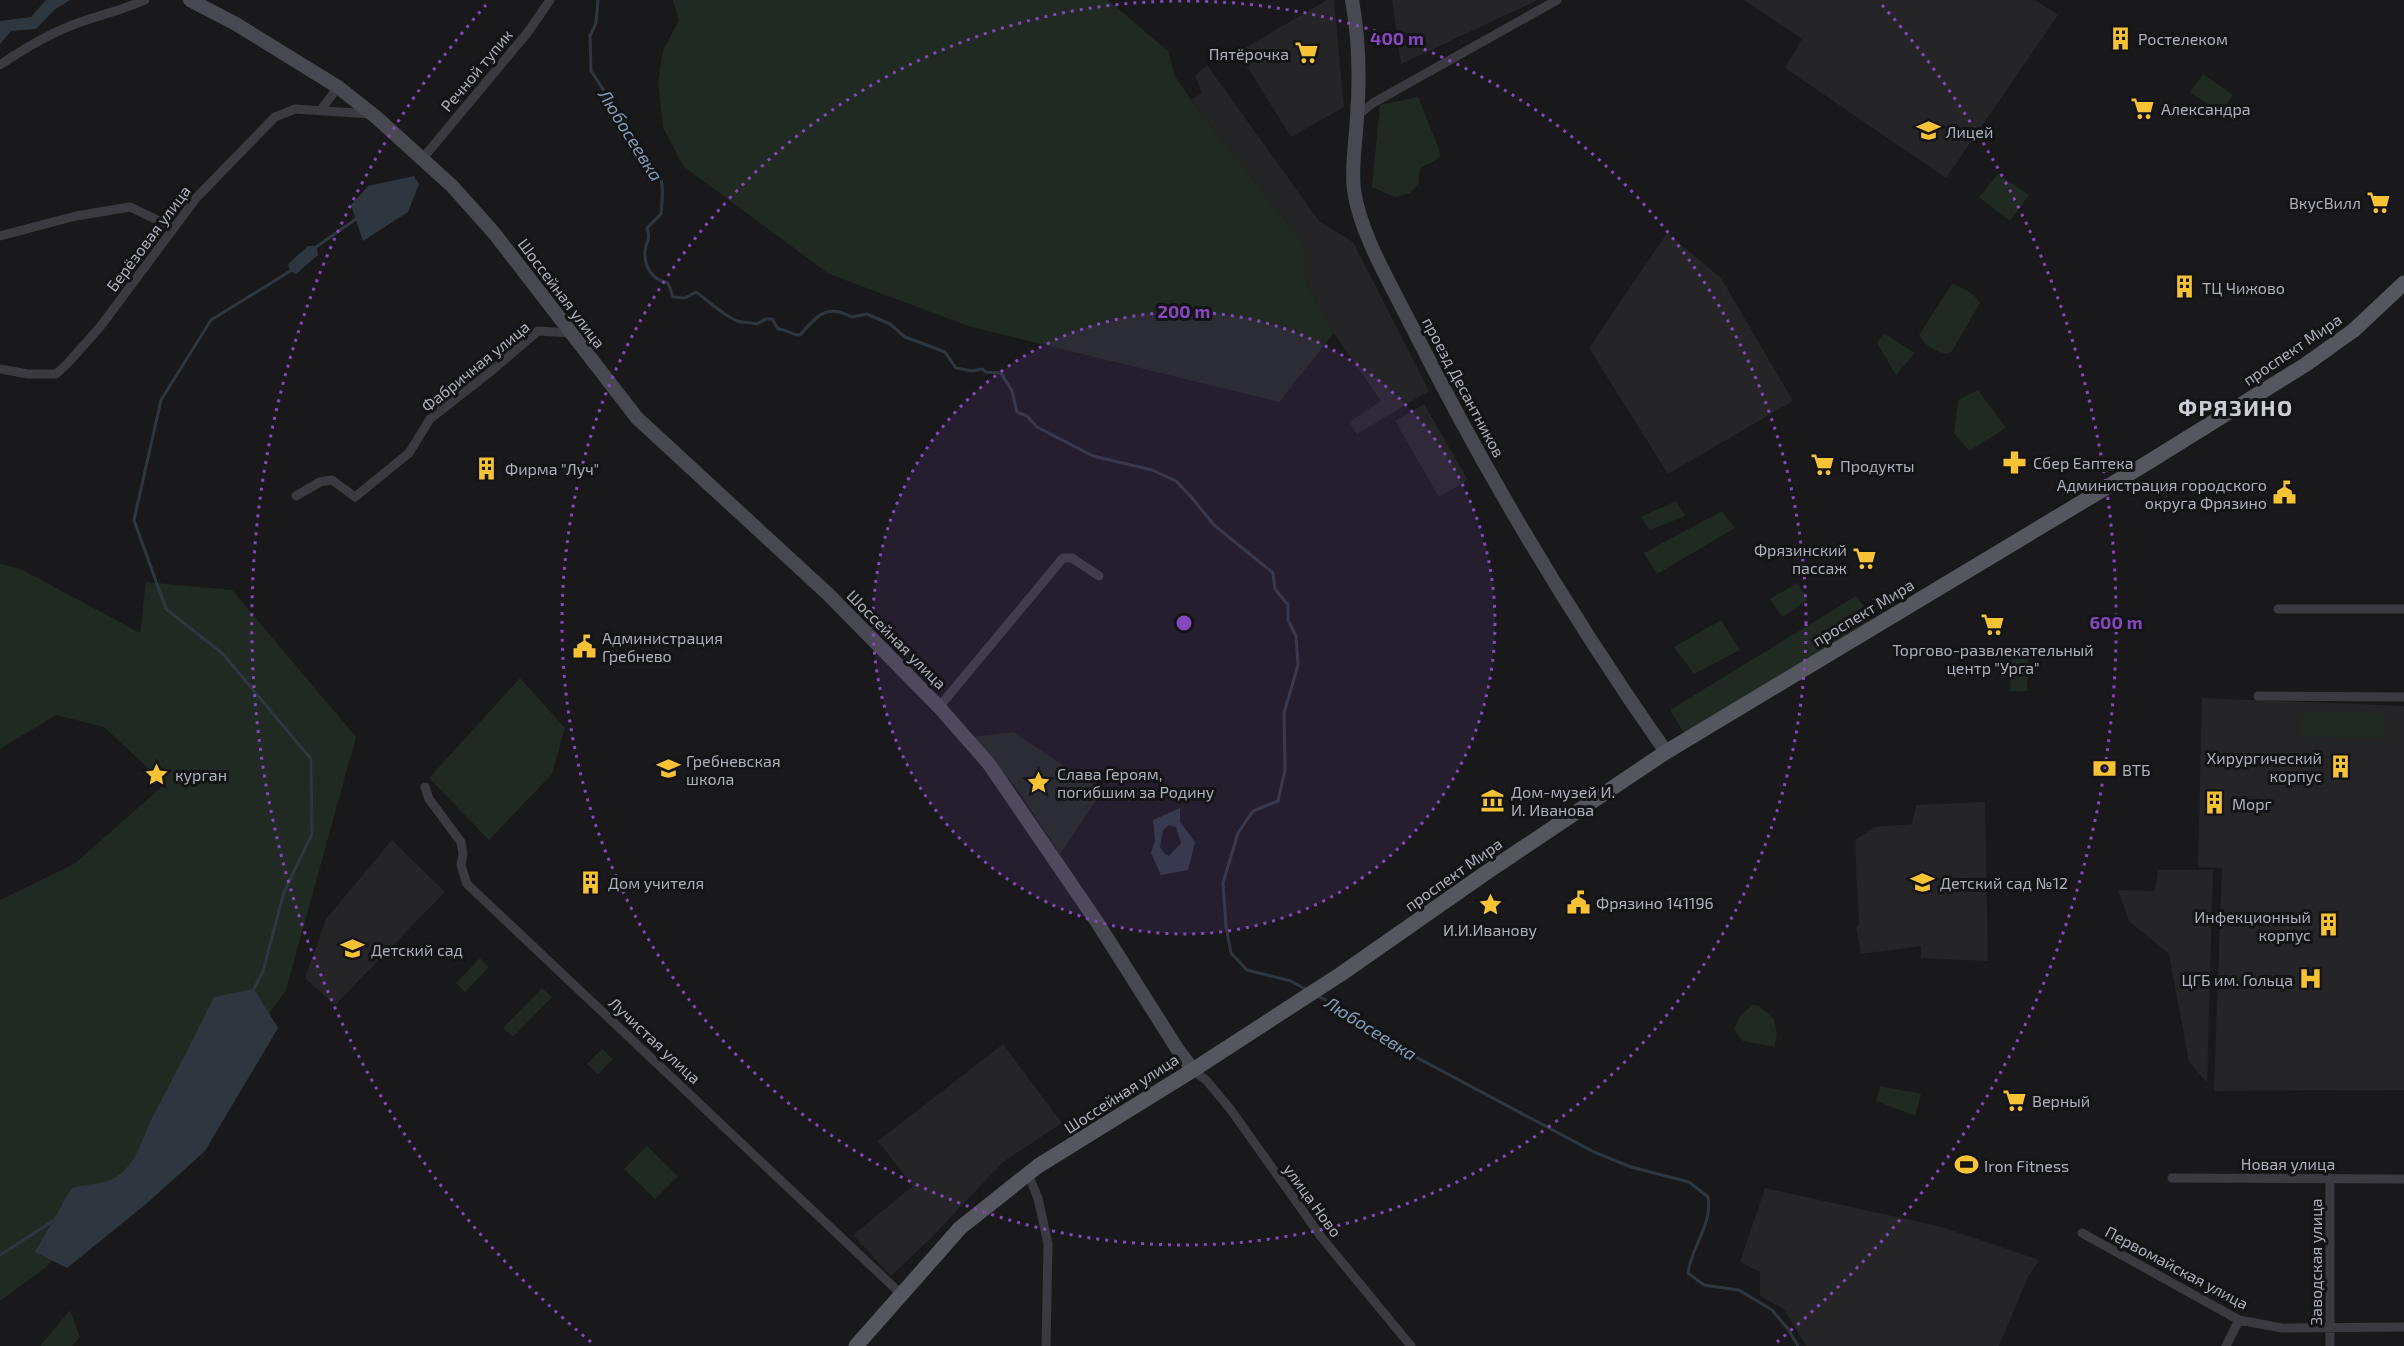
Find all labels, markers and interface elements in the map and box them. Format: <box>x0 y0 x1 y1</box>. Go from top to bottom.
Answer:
street label: Речной тупик <box>436 25 517 116</box>
building icon: Ростелеком <box>2107 25 2133 51</box>
text: 400 m <box>1370 27 1424 49</box>
place label: Ростелеком <box>2138 29 2228 48</box>
supermarket icon: Пятёрочка <box>1294 40 1320 66</box>
place label: Пятёрочка <box>1209 44 1289 63</box>
water label: Любосеевка <box>594 84 668 185</box>
supermarket icon: Александра <box>2130 95 2156 121</box>
place label: Александра <box>2161 99 2251 118</box>
school or university icon: Лицей <box>1915 118 1941 144</box>
place label: Лицей <box>1946 122 1993 141</box>
street label: Берёзовая улица <box>102 181 195 295</box>
supermarket icon: ВкусВилл <box>2366 189 2392 215</box>
place label: ВкусВилл <box>2289 193 2361 213</box>
street label: Шоссейная улица <box>514 234 609 352</box>
building icon: ТЦ Чижово <box>2171 274 2197 300</box>
place label: ТЦ Чижово <box>2202 278 2285 297</box>
text: 200 m <box>1158 300 1210 322</box>
street label: проспект Мира <box>2239 309 2345 389</box>
street label: проезд Десантников <box>1419 314 1509 460</box>
street label: Фабричная улица <box>417 317 533 416</box>
district label: ФРЯЗИНО <box>2178 394 2294 420</box>
pharmacy icon: Сбер Еаптека <box>2002 449 2028 475</box>
supermarket icon: Продукты <box>1809 452 1835 478</box>
place label: Сбер Еаптека <box>2033 453 2134 472</box>
building icon: Фирма "Луч" <box>474 455 500 481</box>
place label: Продукты <box>1840 456 1915 476</box>
place label: Фирма "Луч" <box>505 459 599 479</box>
place label: Администрация городского округа Фрязино <box>2057 475 2267 513</box>
public building icon: Администрация городского округа Фрязино <box>2272 480 2298 506</box>
place label: Фрязинский пассаж <box>1754 540 1847 577</box>
supermarket icon: Фрязинский пассаж <box>1852 545 1878 571</box>
street label: проспект Мира <box>1809 574 1917 650</box>
street label: Шоссейная улица <box>843 585 951 693</box>
supermarket icon: Торгово-развлекательный центр "Урга" <box>1980 611 2006 637</box>
text: 600 m <box>2089 611 2143 633</box>
centre of rings <box>1174 613 1194 633</box>
place label: Администрация Гребнево <box>602 628 723 665</box>
public building icon: Администрация Гребнево <box>571 633 597 659</box>
place label: Торгово-развлекательный центр "Урга" <box>1892 640 2094 677</box>
place label: Хирургический корпус <box>2207 748 2322 786</box>
place label: Гребневская школа <box>686 751 781 788</box>
building icon: Хирургический корпус <box>2327 753 2353 779</box>
school or university icon: Гребневская школа <box>655 756 681 782</box>
bank icon: ВТБ <box>2091 756 2117 782</box>
place label: ВТБ <box>2122 760 2151 779</box>
place icon: курган <box>144 761 170 787</box>
place label: Слава Героям, погибшим за Родину <box>1057 764 1215 802</box>
place label: курган <box>175 765 227 785</box>
place icon: Слава Героям, погибшим за Родину <box>1026 769 1052 795</box>
place label: Дом-музей И. И. Иванова <box>1511 782 1615 819</box>
museum icon: Дом-музей И. И. Иванова <box>1480 787 1506 813</box>
building icon: Морг <box>2201 790 2227 816</box>
place label: Морг <box>2232 794 2272 813</box>
street label: проспект Мира <box>1400 833 1506 915</box>
building icon: Дом учителя <box>577 869 603 895</box>
school or university icon: Детский сад №12 <box>1909 869 1935 895</box>
place label: Дом учителя <box>608 873 704 893</box>
place label: Детский сад №12 <box>1940 873 2068 892</box>
public building icon: Фрязино 141196 <box>1565 889 1591 915</box>
place icon: И.И.Иванову <box>1477 891 1503 917</box>
place label: Фрязино 141196 <box>1596 893 1714 912</box>
place label: Инфекционный корпус <box>2194 907 2311 945</box>
building icon: Инфекционный корпус <box>2316 912 2342 938</box>
place label: И.И.Иванову <box>1443 920 1537 940</box>
school or university icon: Детский сад <box>340 936 366 962</box>
place label: Детский сад <box>371 940 463 959</box>
hospital icon: ЦГБ им. Гольца <box>2298 966 2324 992</box>
place label: ЦГБ им. Гольца <box>2182 970 2293 989</box>
water label: Любосеевка <box>1320 991 1421 1065</box>
street label: Лучистая улица <box>605 993 705 1088</box>
street label: Шоссейная улица <box>1060 1049 1182 1138</box>
supermarket icon: Верный <box>2001 1087 2027 1113</box>
place label: Верный <box>2032 1091 2090 1110</box>
sports icon: Iron Fitness <box>1953 1152 1979 1178</box>
street label: Новая улица <box>2241 1154 2335 1174</box>
place label: Iron Fitness <box>1984 1156 2069 1175</box>
street label: улица Ново <box>1279 1160 1346 1241</box>
street label: Заводская улица <box>2306 1199 2326 1325</box>
street label: Первомайская улица <box>2102 1221 2252 1314</box>

